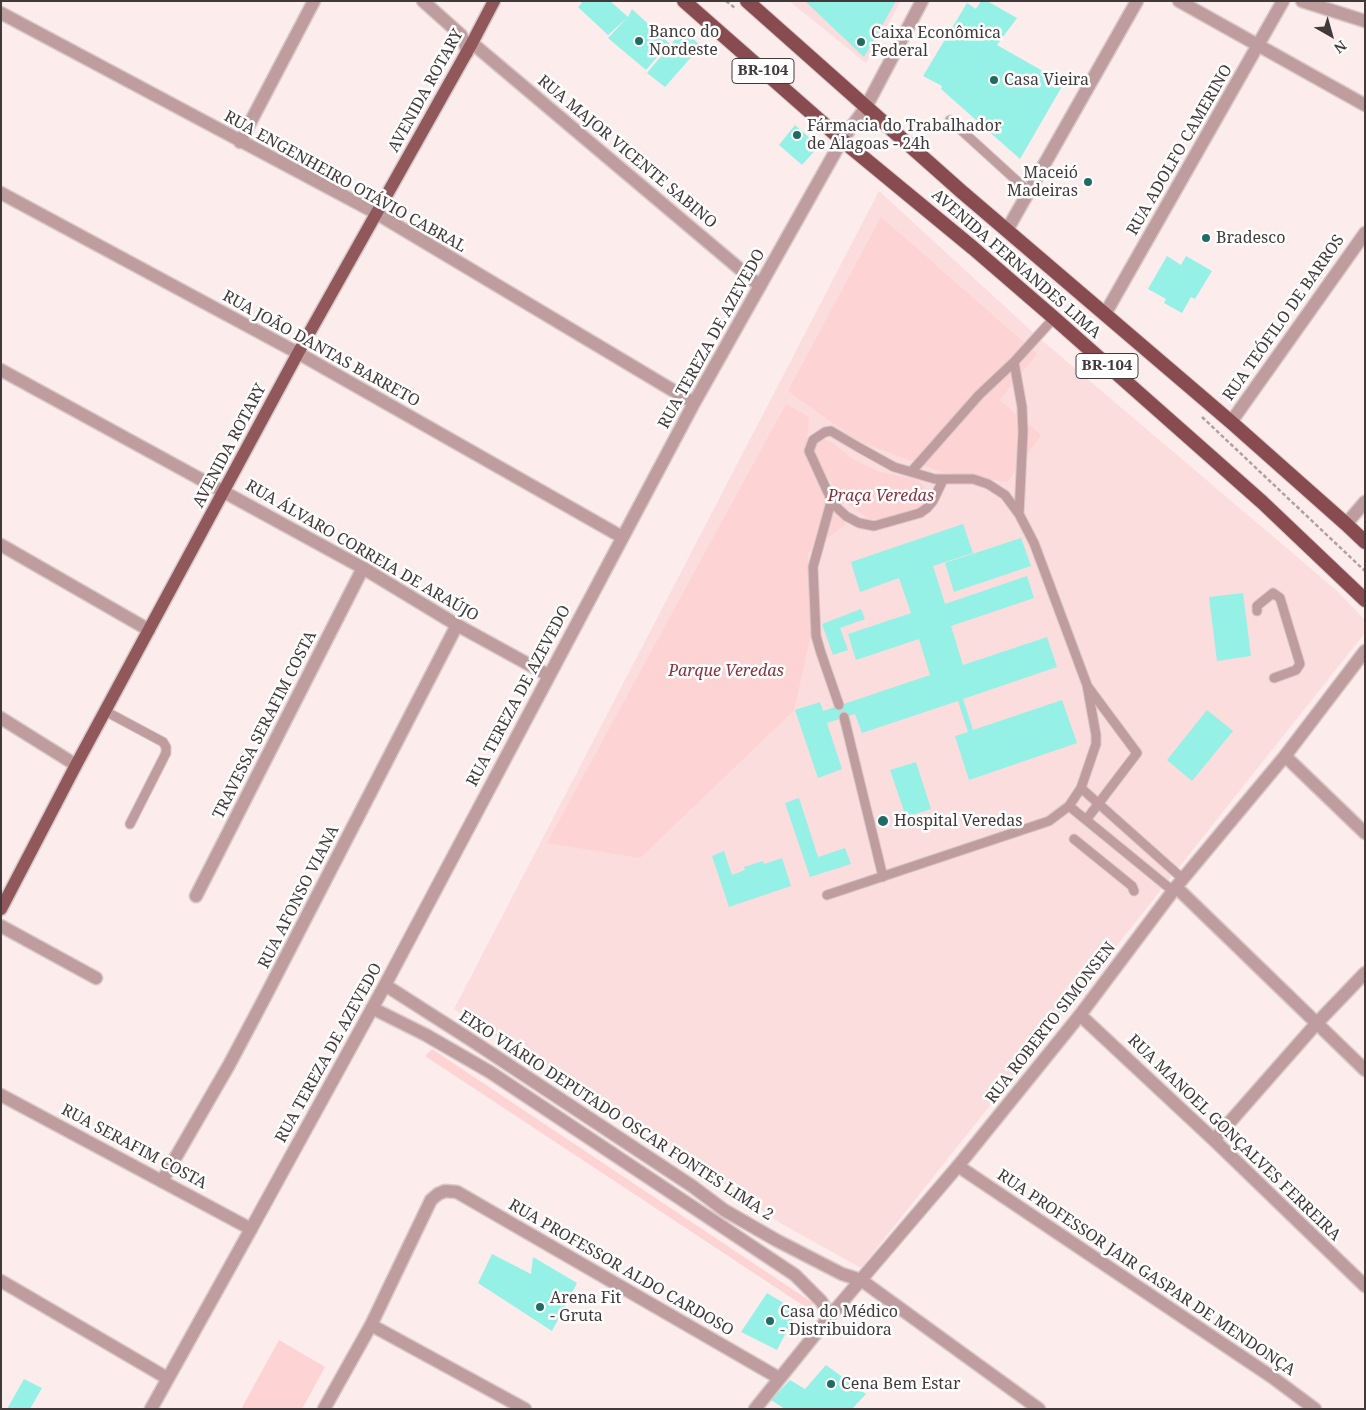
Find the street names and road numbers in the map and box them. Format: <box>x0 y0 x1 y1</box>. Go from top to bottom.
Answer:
street label: AVENIDA ROTARY <box>384 26 468 156</box>
road number: BR-104 <box>732 58 794 84</box>
street label: RUA ADOLFO CAMERINO <box>1123 61 1237 239</box>
street label: RUA MAJOR VICENTE SABINO <box>533 71 721 233</box>
street label: RUA ENGENHEIRO OTÁVIO CABRAL <box>221 107 469 257</box>
street label: AVENIDA FERNANDES LIMA <box>928 185 1104 343</box>
street label: RUA TEÓFILO DE BARROS <box>1219 231 1349 405</box>
street label: RUA TEREZA DE AZEVEDO <box>655 246 769 432</box>
street label: RUA JOÃO DANTAS BARRETO <box>219 287 423 411</box>
road number: BR-104 <box>1076 354 1138 378</box>
street label: AVENIDA ROTARY <box>189 381 271 511</box>
street label: RUA ÁLVARO CORREIA DE ARAÚJO <box>242 476 482 626</box>
street label: RUA TEREZA DE AZEVEDO <box>463 602 575 790</box>
street label: TRAVESSA SERAFIM COSTA <box>209 628 321 822</box>
street label: RUA AFONSO VIANA <box>255 822 343 972</box>
street label: RUA ROBERTO SIMONSEN <box>982 938 1120 1108</box>
street label: RUA TEREZA DE AZEVEDO <box>272 960 386 1146</box>
street label: EIXO VIÁRIO DEPUTADO OSCAR FONTES LIMA 2 <box>455 1007 777 1225</box>
street label: RUA MANOEL GONÇALVES FERREIRA <box>1123 1031 1345 1245</box>
street label: RUA SERAFIM COSTA <box>58 1100 210 1194</box>
street label: RUA PROFESSOR JAIR GASPAR DE MENDONÇA <box>993 1166 1299 1380</box>
street label: RUA PROFESSOR ALDO CARDOSO <box>505 1196 737 1340</box>

